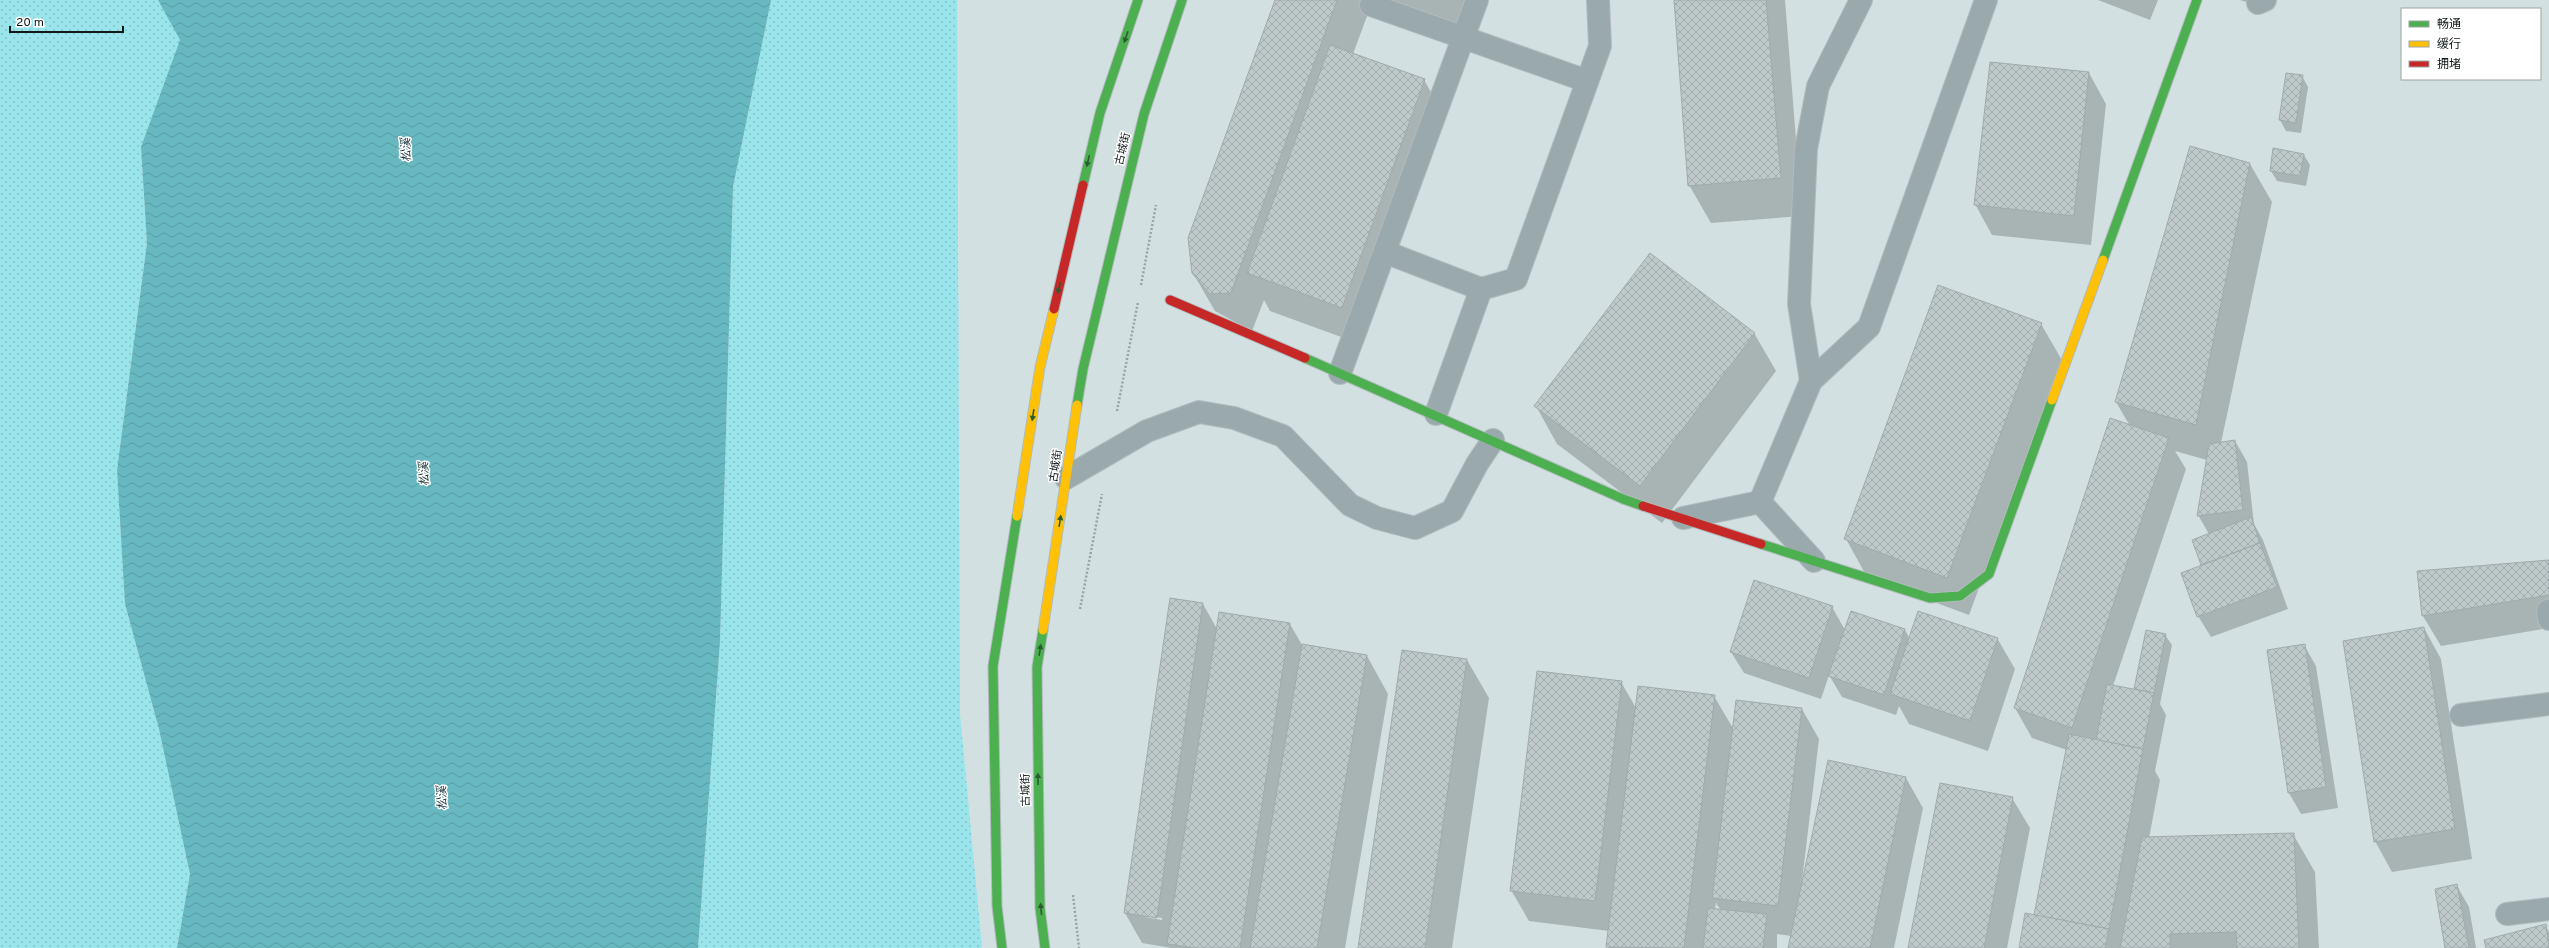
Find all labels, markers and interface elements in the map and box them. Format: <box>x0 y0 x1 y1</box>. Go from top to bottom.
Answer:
scale bar <box>10 8 123 34</box>
legend <box>2401 8 2541 80</box>
text: 20 m <box>16 15 44 31</box>
text: 畅通 <box>2437 17 2461 33</box>
one-way arrow <box>1122 31 1128 43</box>
text: 缓行 <box>2437 37 2461 53</box>
text: 拥堵 <box>2437 57 2461 73</box>
street label: 古城街 <box>1112 131 1134 167</box>
water label: 松溪 <box>398 136 416 162</box>
one-way arrow <box>1085 155 1091 168</box>
one-way arrow <box>1055 282 1061 294</box>
one-way arrow <box>1030 409 1036 421</box>
street label: 古城街 <box>1047 449 1065 483</box>
water label: 松溪 <box>416 460 434 486</box>
one-way arrow <box>1057 515 1063 527</box>
one-way arrow <box>1037 643 1043 656</box>
one-way arrow <box>1035 772 1041 785</box>
street label: 古城街 <box>1019 773 1033 807</box>
water label: 松溪 <box>434 784 452 810</box>
one-way arrow <box>1037 903 1044 915</box>

